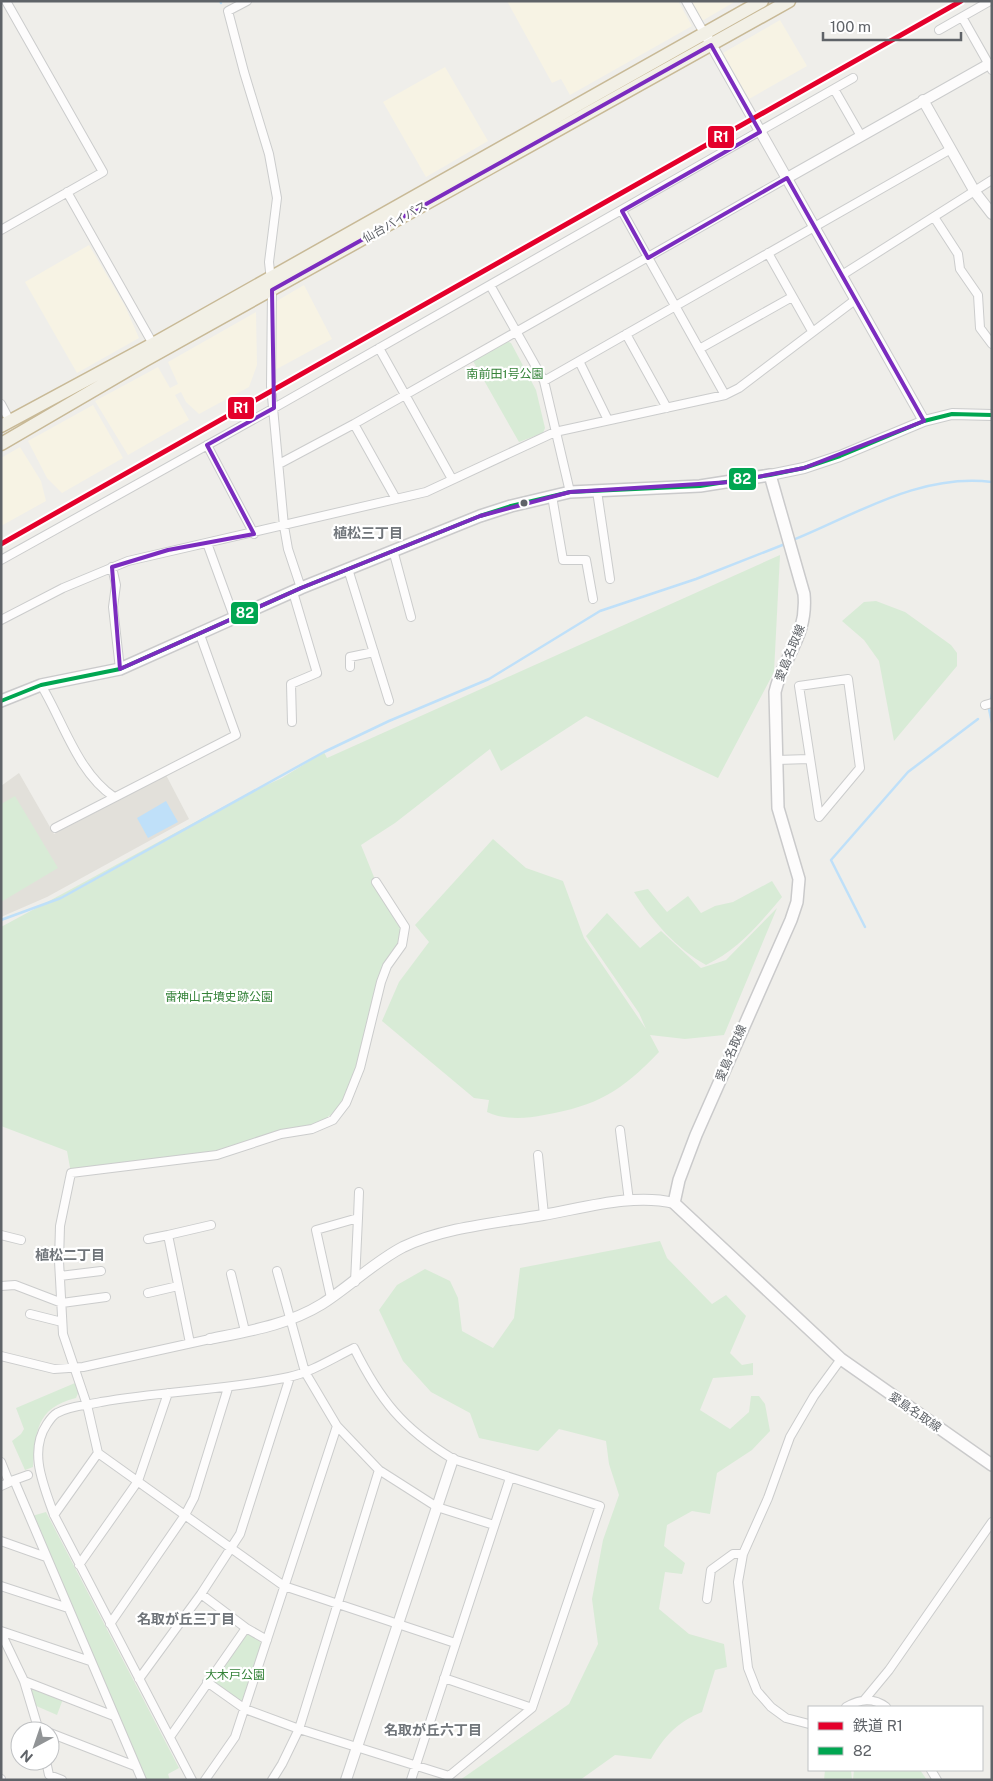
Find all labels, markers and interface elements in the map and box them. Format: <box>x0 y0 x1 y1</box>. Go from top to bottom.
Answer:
scale bar <box>823 10 960 42</box>
text: 100 m <box>830 18 871 35</box>
line badge: R1 <box>707 125 735 149</box>
text: R1 <box>713 129 729 145</box>
street label: 仙台バイパス <box>360 198 430 246</box>
park label: 南前田1号公園 <box>467 367 543 381</box>
line badge: R1 <box>227 396 255 420</box>
text: R1 <box>233 400 249 416</box>
line badge: 82 <box>728 467 757 491</box>
text: 82 <box>733 471 751 487</box>
unlabelled marker <box>519 498 529 508</box>
district label: 植松三丁目 <box>333 525 403 541</box>
line badge: 82 <box>230 601 259 625</box>
text: 82 <box>236 605 254 621</box>
street label: 愛島名取線 <box>772 623 808 683</box>
park label: 雷神山古墳史跡公園 <box>165 990 273 1004</box>
street label: 愛島名取線 <box>713 1023 749 1083</box>
district label: 植松二丁目 <box>35 1247 105 1263</box>
street label: 愛島名取線 <box>886 1389 944 1435</box>
district label: 名取が丘三丁目 <box>137 1611 235 1627</box>
park label: 大木戸公園 <box>205 1668 265 1682</box>
legend <box>808 1706 983 1771</box>
text: 鉄道 R1 <box>853 1717 903 1734</box>
north arrow <box>10 1721 60 1771</box>
district label: 名取が丘六丁目 <box>384 1722 482 1738</box>
text: 82 <box>853 1742 872 1759</box>
text: N <box>17 1746 36 1766</box>

